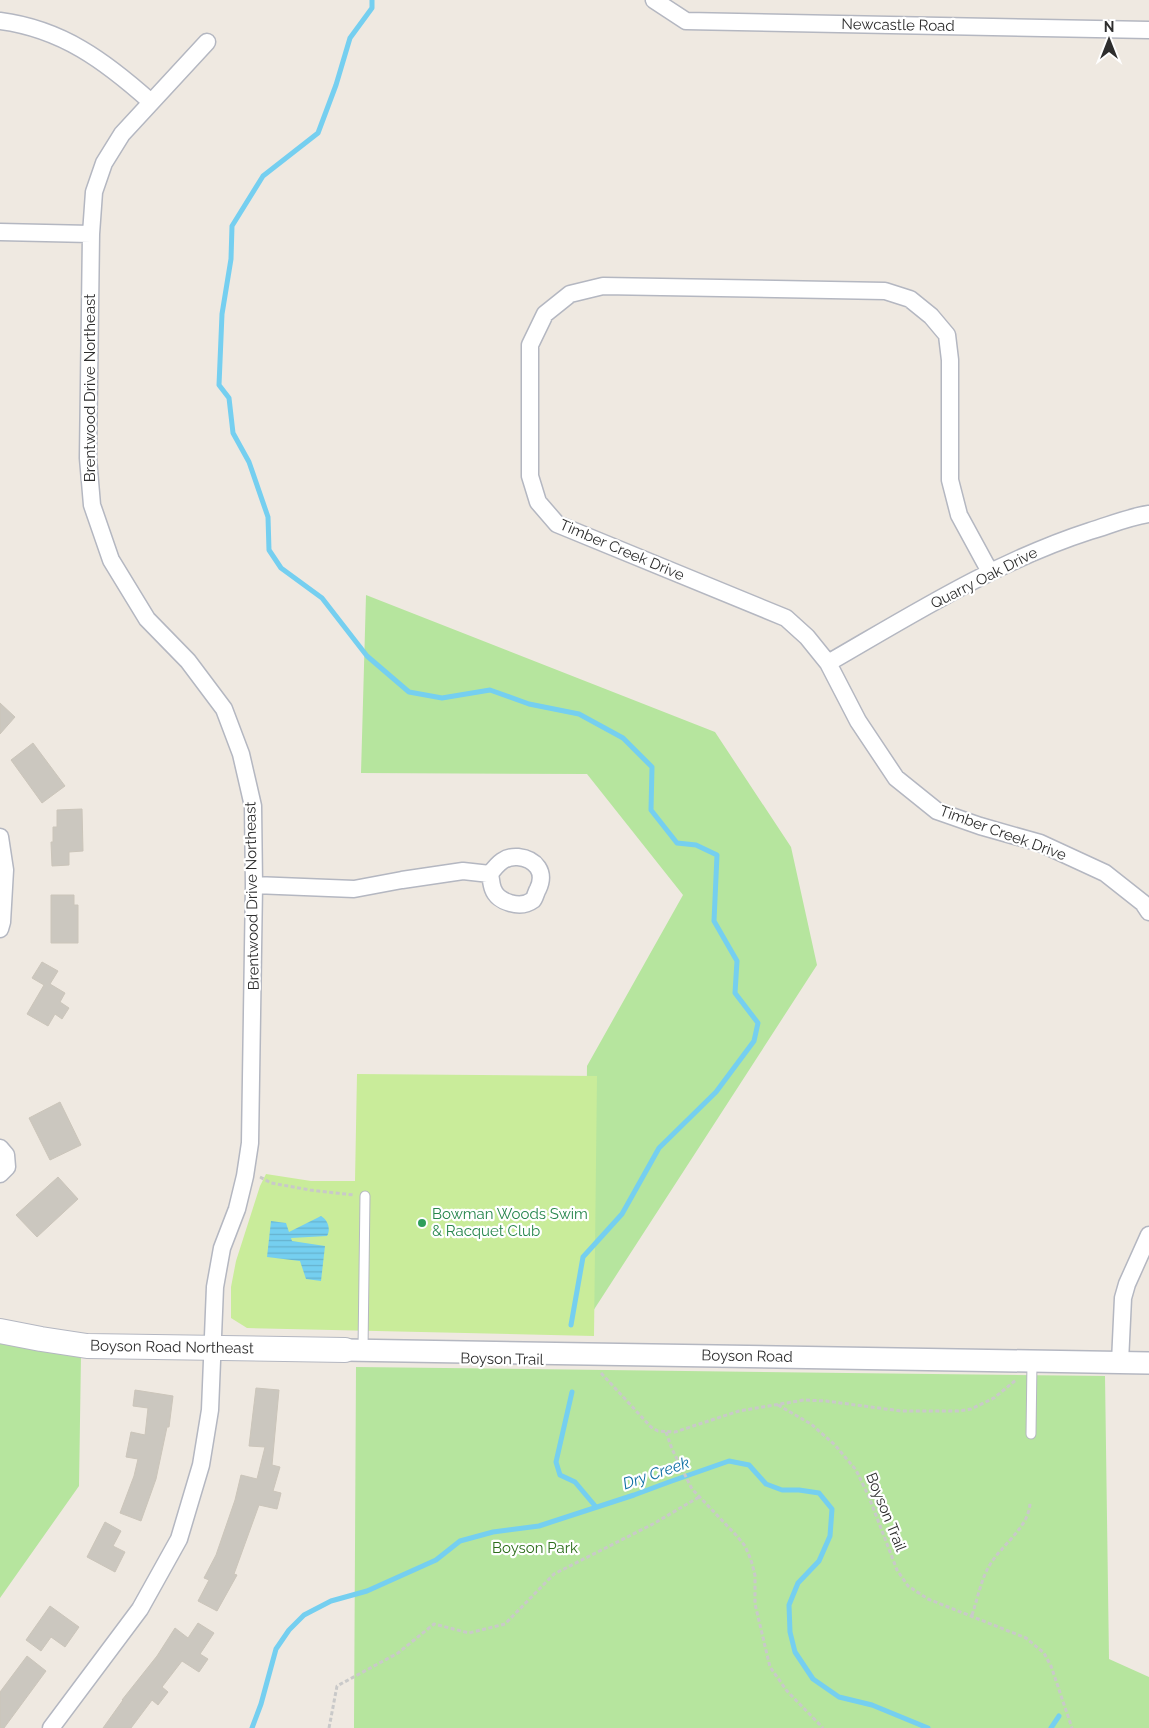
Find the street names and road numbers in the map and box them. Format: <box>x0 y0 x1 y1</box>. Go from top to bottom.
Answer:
street label: Newcastle Road <box>841 15 955 35</box>
street label: Brentwood Drive Northeast <box>81 294 99 482</box>
street label: Timber Creek Drive <box>557 516 687 584</box>
street label: Quarry Oak Drive <box>928 543 1041 613</box>
street label: Brentwood Drive Northeast <box>241 801 263 991</box>
street label: Timber Creek Drive <box>937 802 1069 864</box>
street label: Boyson Road Northeast <box>90 1337 254 1357</box>
street label: Boyson Road <box>701 1346 793 1366</box>
street label: Boyson Trail <box>460 1349 545 1369</box>
street label: Boyson Trail <box>862 1470 910 1555</box>

